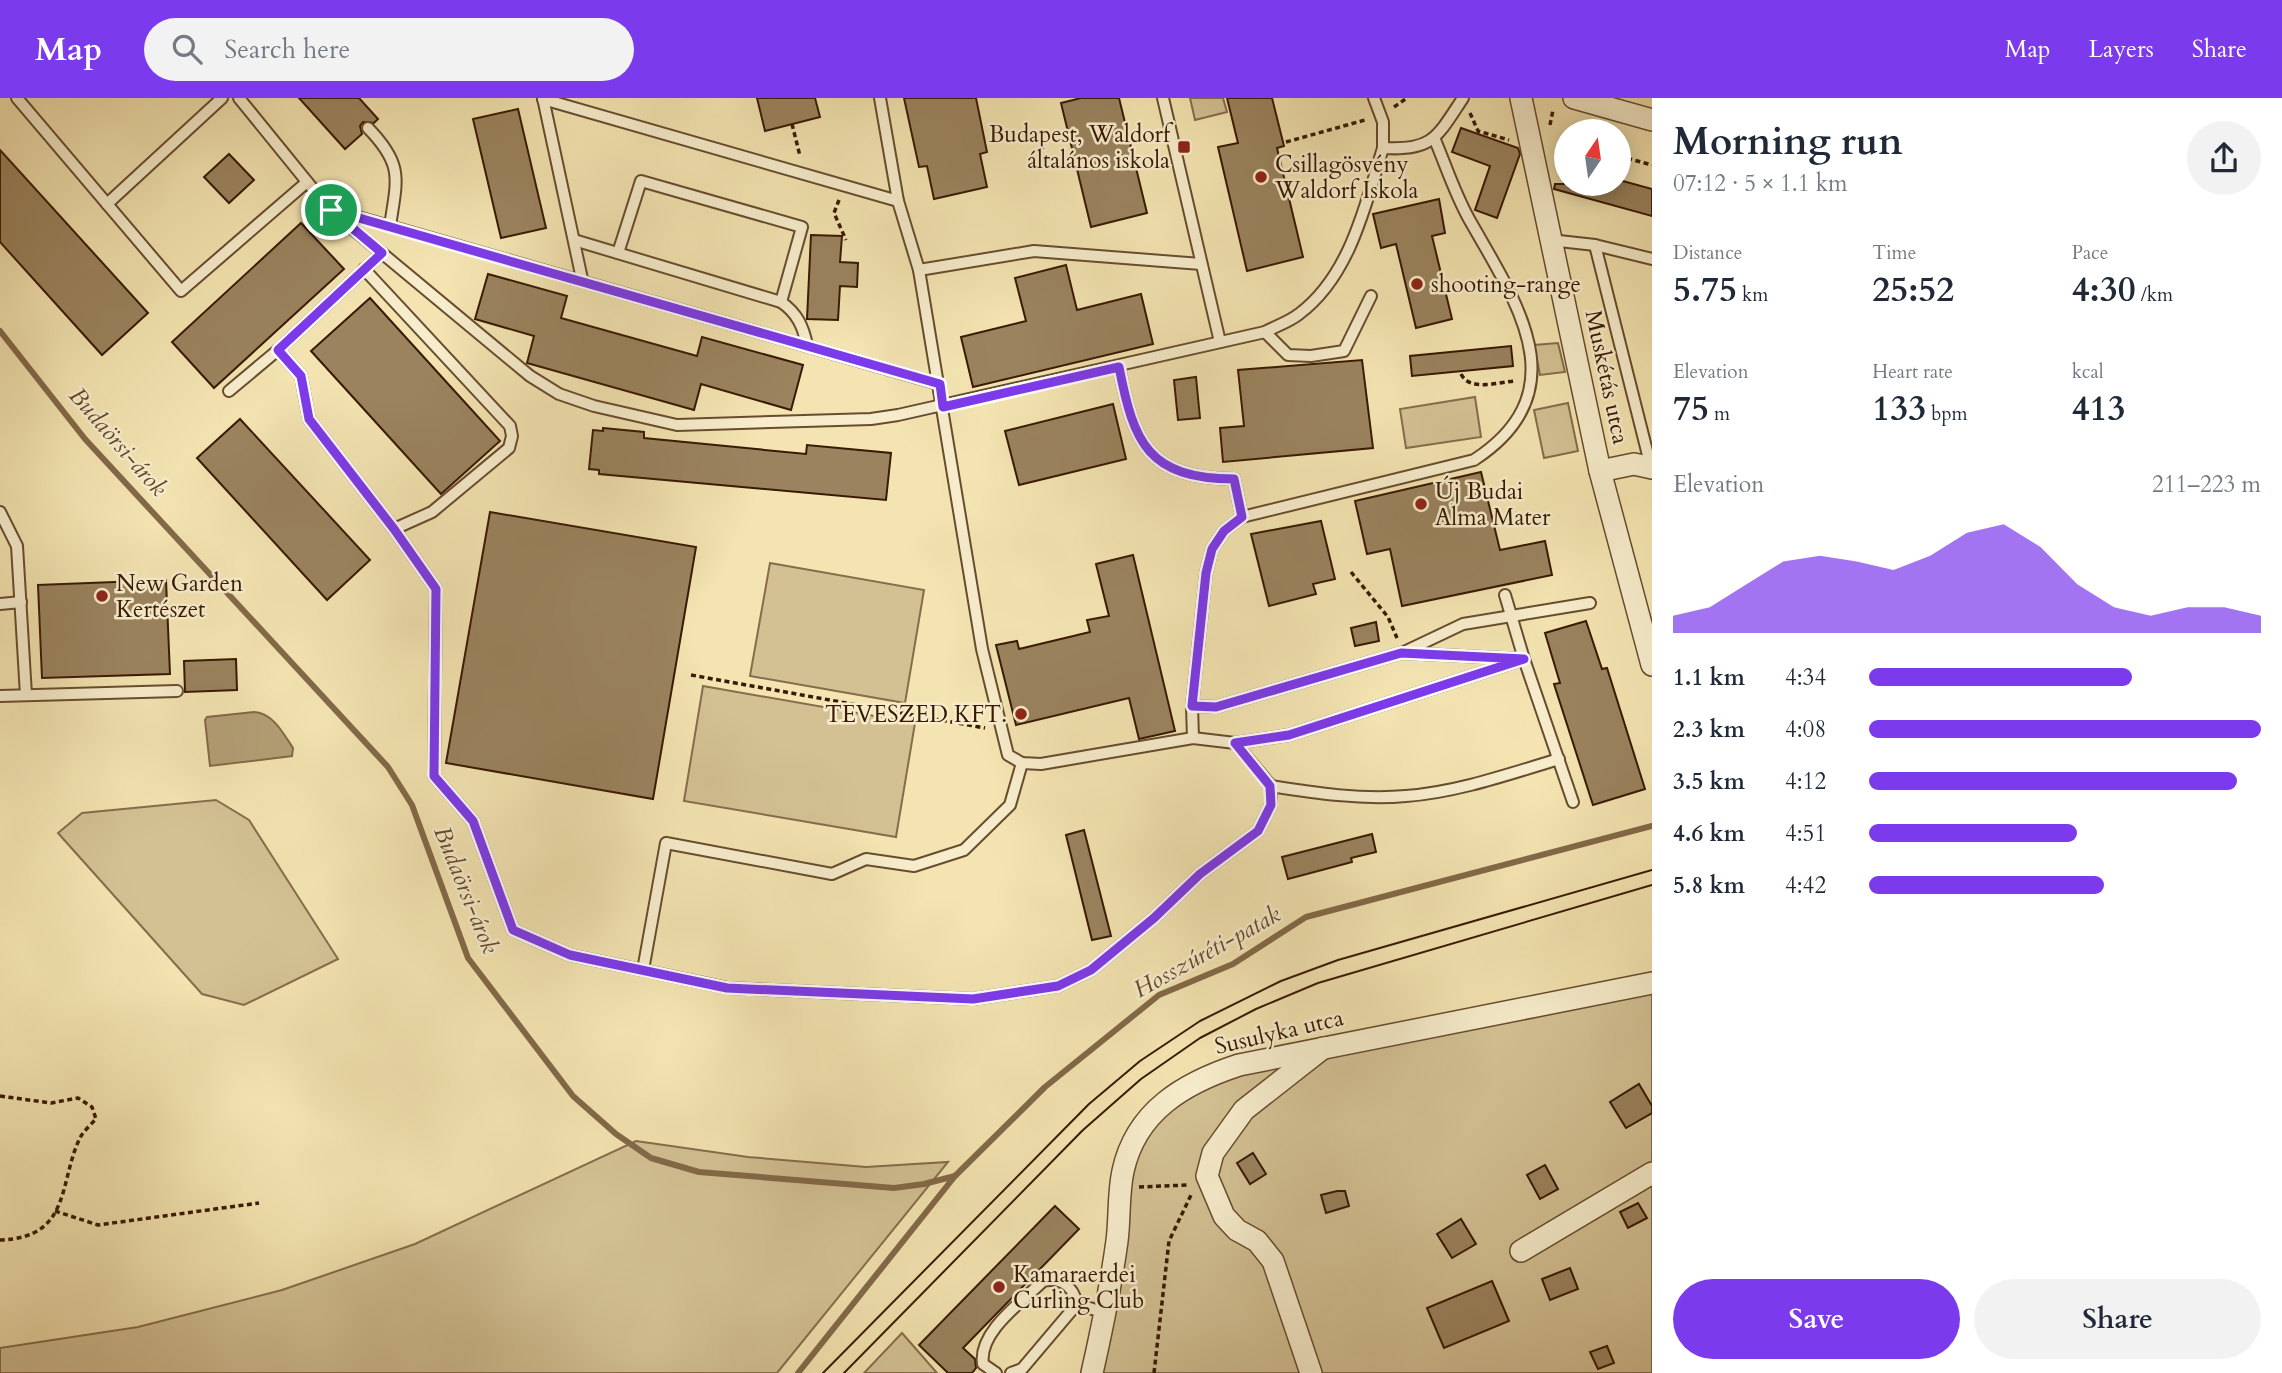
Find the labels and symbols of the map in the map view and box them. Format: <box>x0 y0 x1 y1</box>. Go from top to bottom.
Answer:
place label: Budapest, Waldorf általános iskola <box>989 119 1174 176</box>
north arrow <box>1554 119 1631 196</box>
marker: Budapest, Waldorf általános iskola <box>1176 139 1192 155</box>
place label: Csillagösvény Waldorf Iskola <box>1274 149 1419 206</box>
marker: Csillagösvény Waldorf Iskola <box>1253 169 1269 185</box>
pin <box>301 180 361 240</box>
place label: shooting-range <box>1431 269 1581 300</box>
marker: shooting-range <box>1409 276 1425 292</box>
street label: Muskétás utca <box>1578 307 1636 447</box>
water label: Budaörsi-árok <box>61 380 175 504</box>
place label: Új Budai Alma Mater <box>1435 475 1551 533</box>
marker: Új Budai Alma Mater <box>1413 496 1429 512</box>
place label: New Garden Kertészet <box>116 568 243 625</box>
marker: New Garden Kertészet <box>94 588 110 604</box>
place label: TEVESZED KFT. <box>825 699 1007 730</box>
marker: TEVESZED KFT. <box>1013 706 1029 722</box>
water label: Budaörsi-árok <box>425 821 507 959</box>
water label: Hosszúréti-patak <box>1127 898 1287 1006</box>
street label: Susulyka utca <box>1212 1002 1346 1062</box>
place label: Kamaraerdei Curling Club <box>1013 1259 1144 1316</box>
marker: Kamaraerdei Curling Club <box>991 1279 1007 1295</box>

